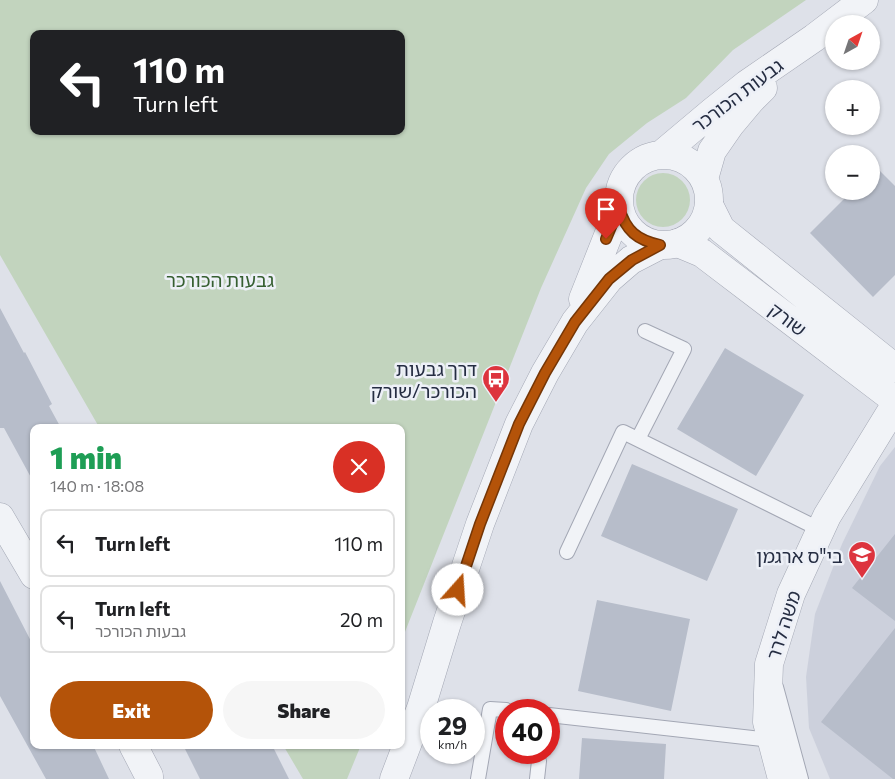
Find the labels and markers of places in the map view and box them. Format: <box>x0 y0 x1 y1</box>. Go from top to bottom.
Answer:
pin <box>585 188 627 239</box>
place label: דרך גבעות הכורכר/שורק <box>371 357 477 402</box>
bus stop icon: דרך גבעות הכורכר/שורק <box>481 364 511 403</box>
school or university icon: בי"ס ארגמן <box>847 540 877 579</box>
place label: בי"ס ארגמן <box>756 544 843 567</box>

